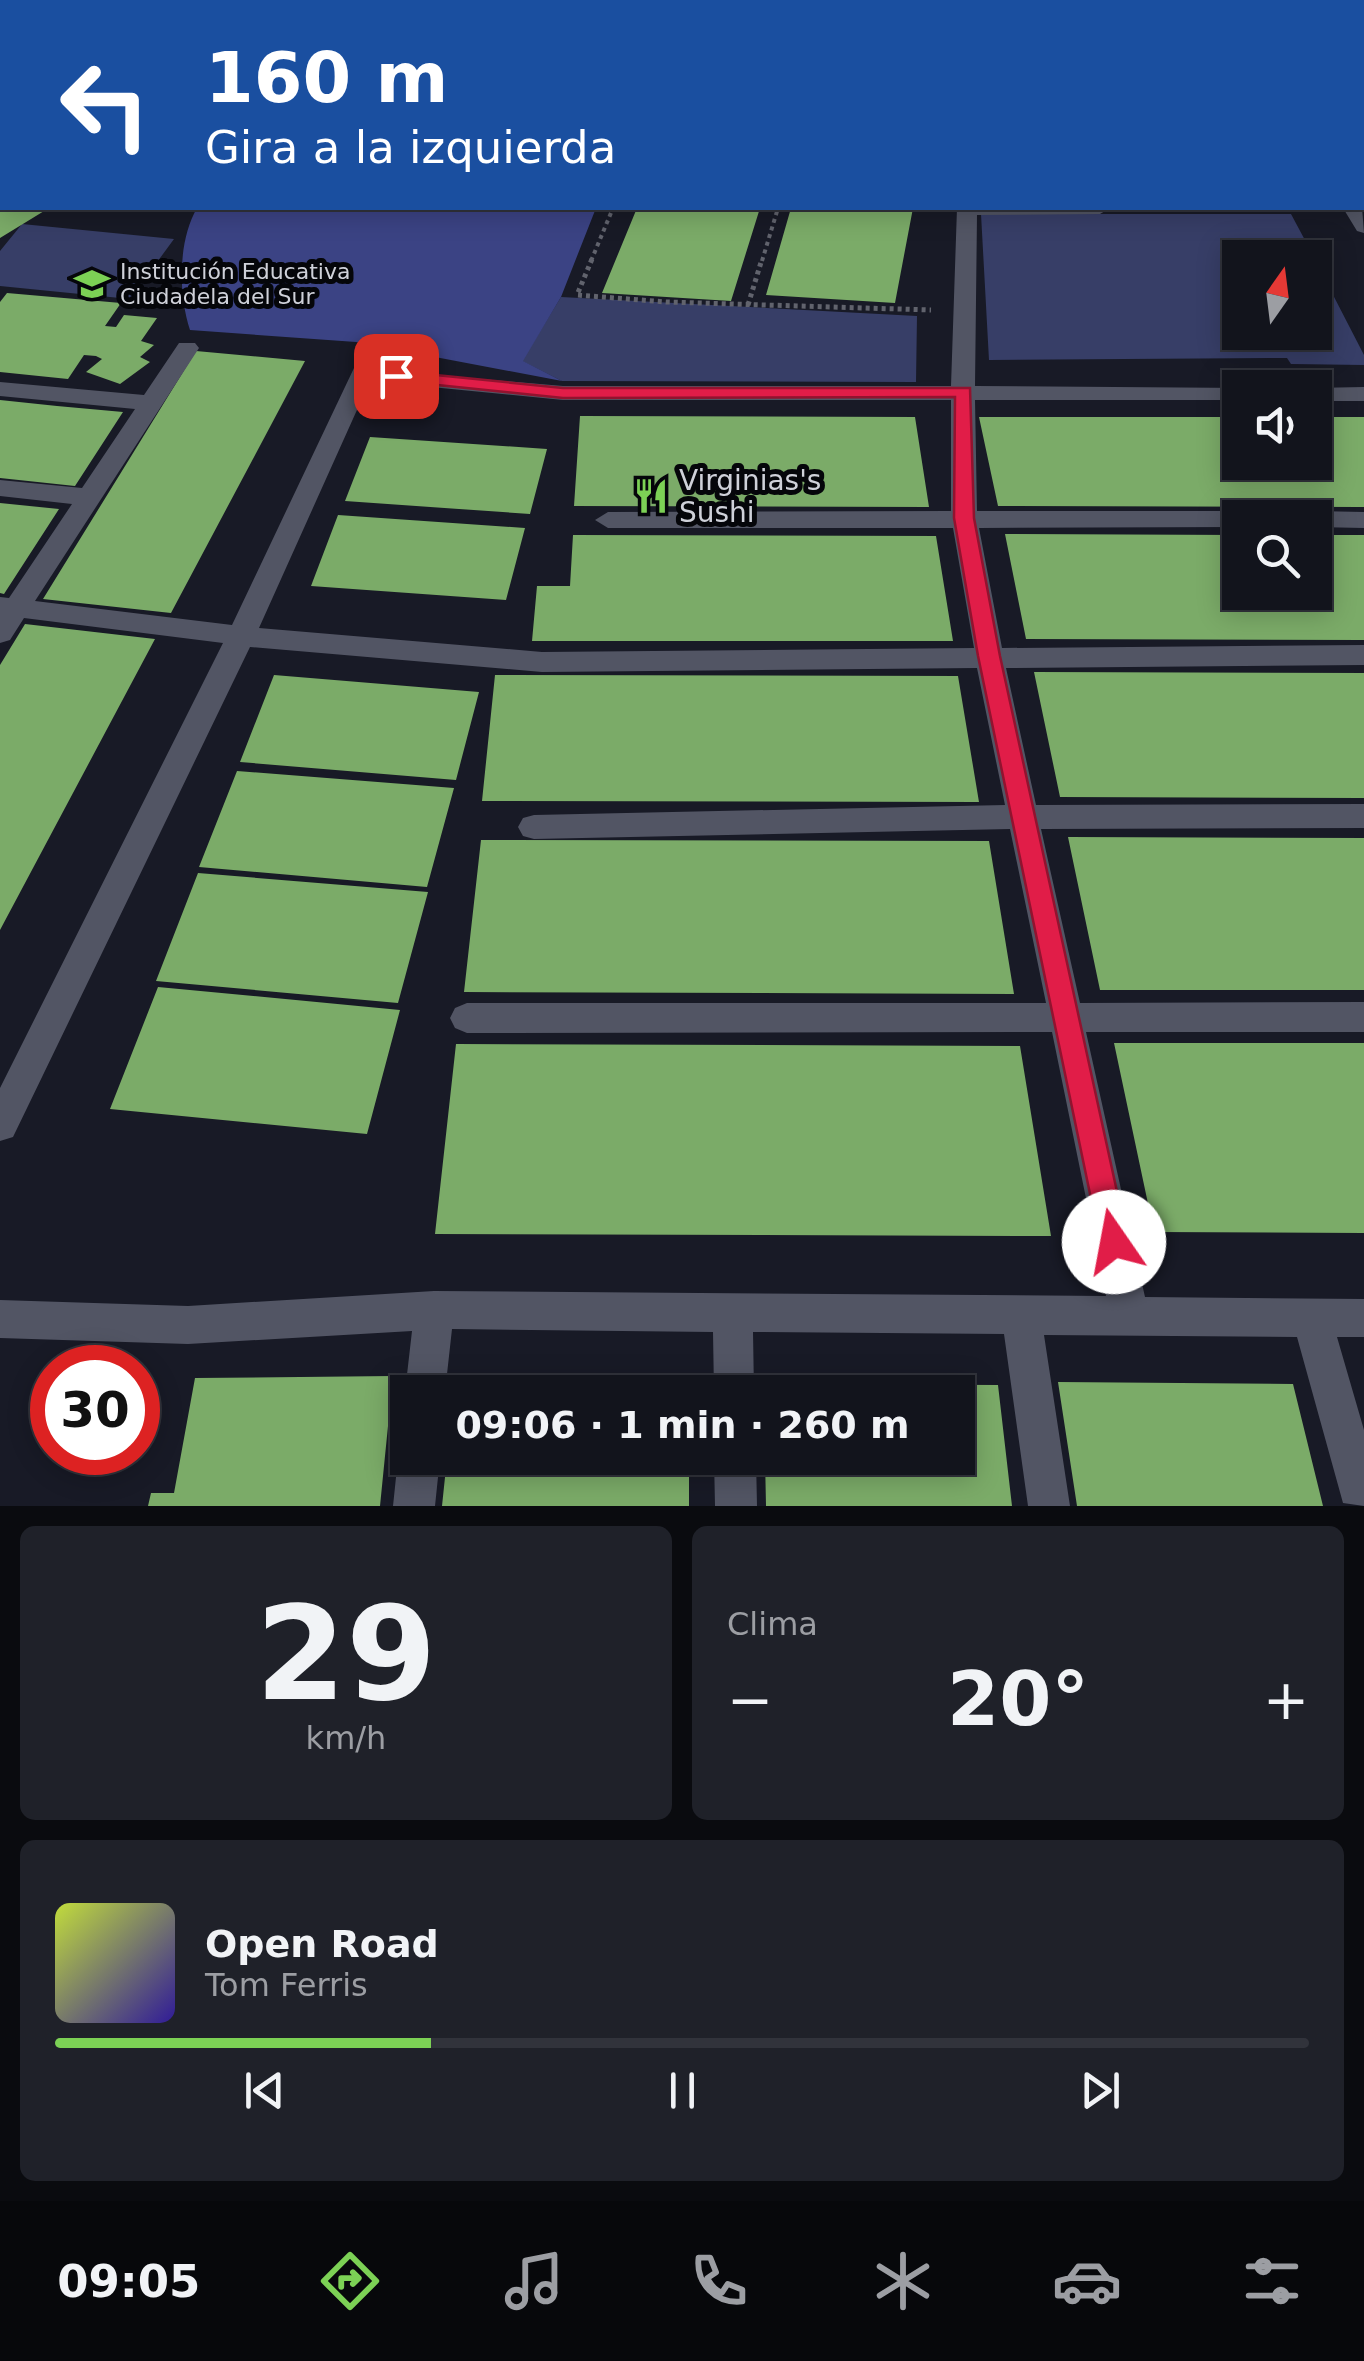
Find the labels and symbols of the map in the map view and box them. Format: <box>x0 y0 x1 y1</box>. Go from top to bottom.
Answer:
north arrow <box>1222 240 1332 350</box>
place label: Institución Educativa Ciudadela del Sur <box>120 259 350 309</box>
school or university icon: Institución Educativa Ciudadela del Sur <box>73 265 111 303</box>
pin <box>354 334 439 419</box>
place label: Virginias's Sushi <box>679 464 821 529</box>
restaurant icon: Virginias's Sushi <box>632 477 670 515</box>
position arrow <box>1062 1190 1166 1294</box>
speed limit sign: 30 <box>30 1345 160 1475</box>

